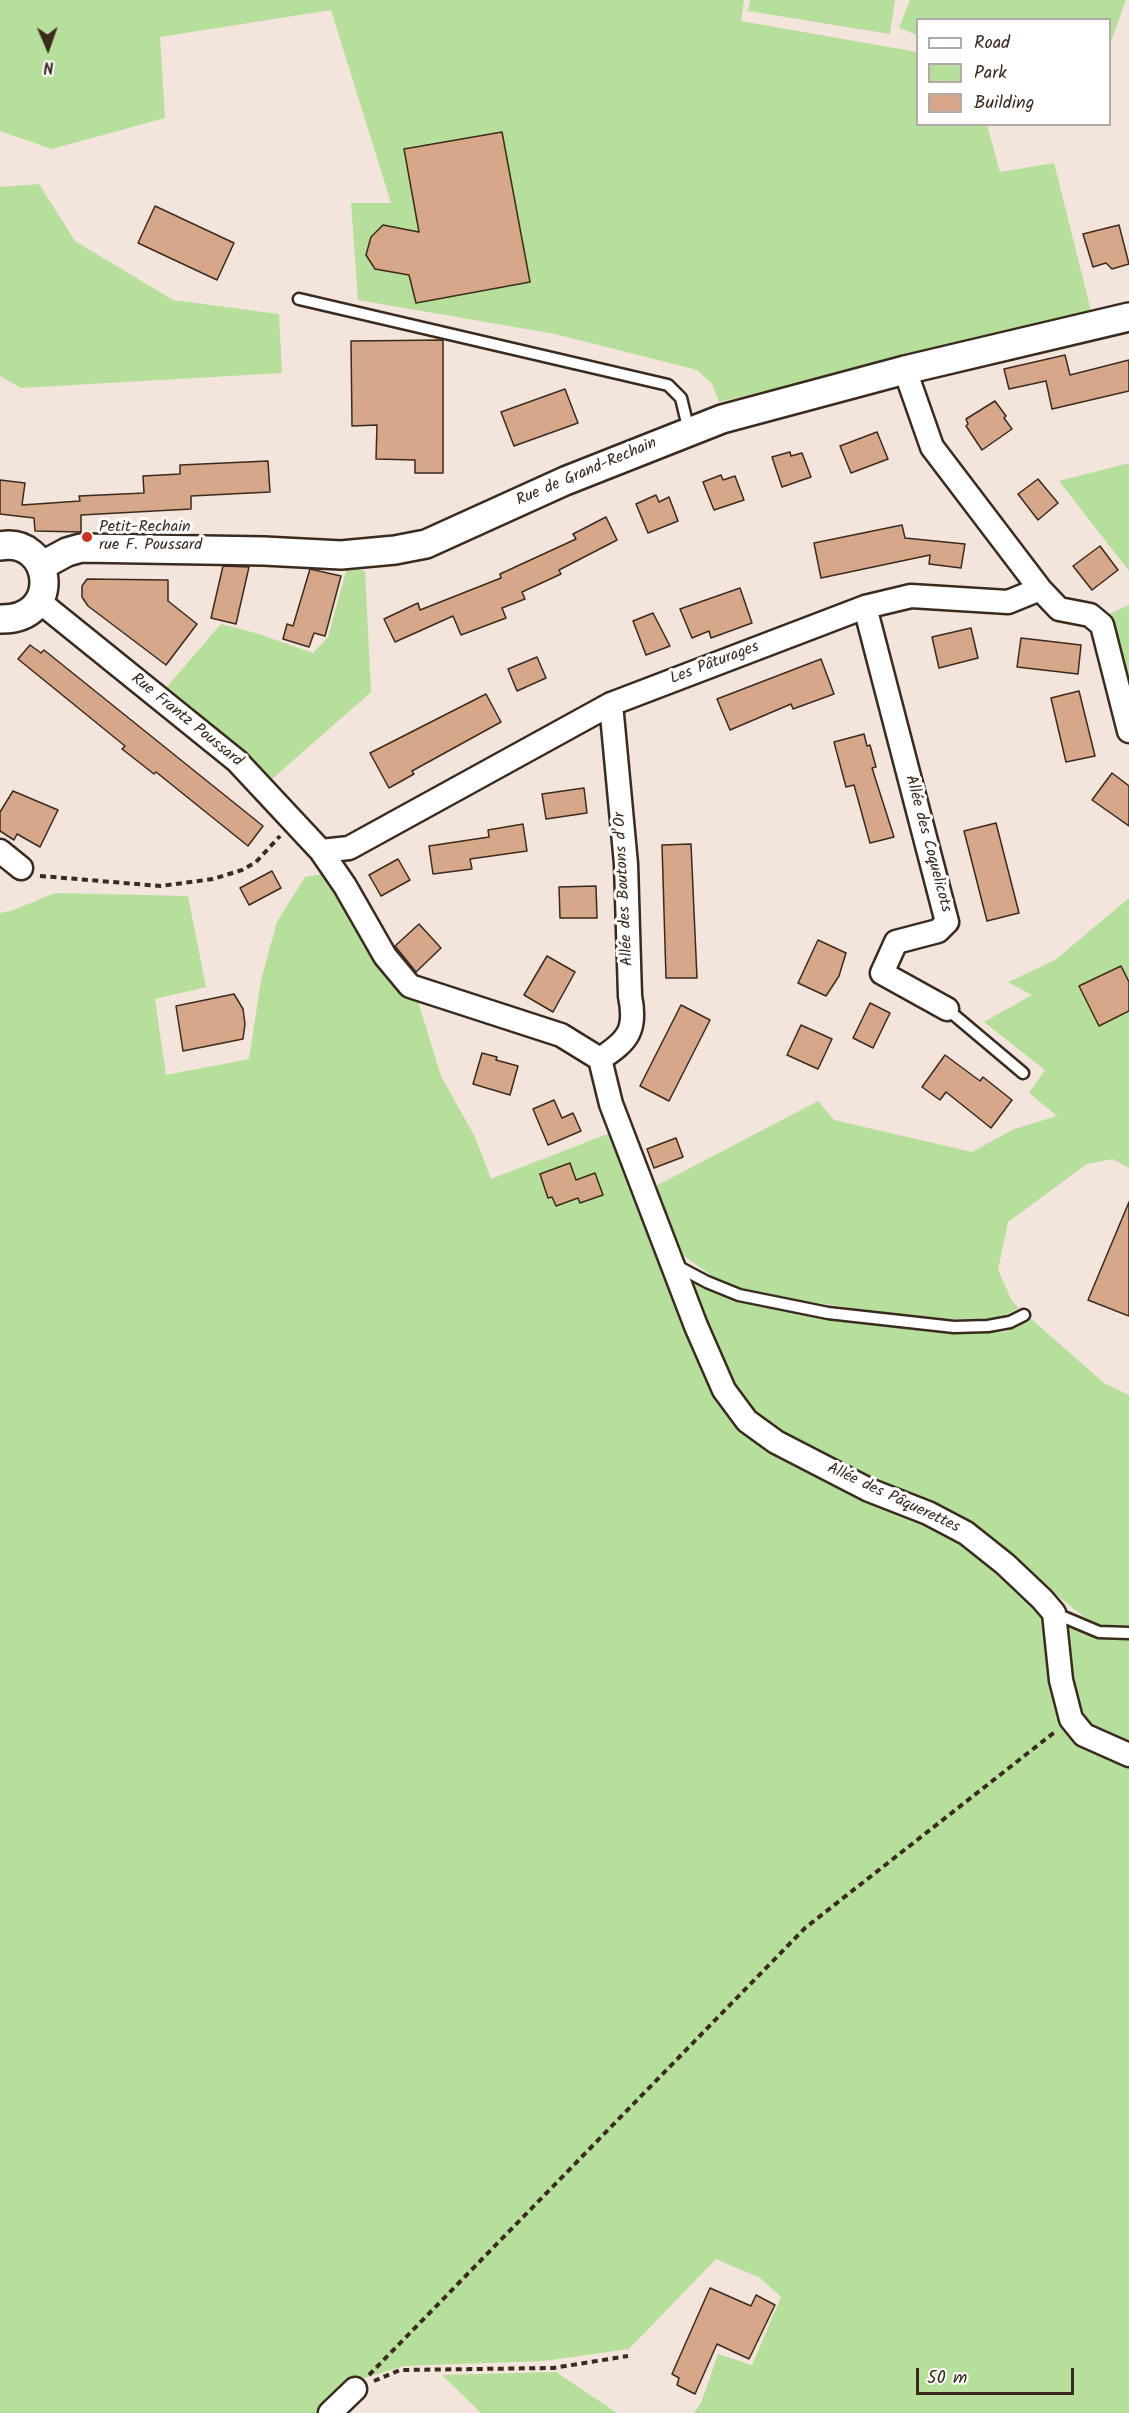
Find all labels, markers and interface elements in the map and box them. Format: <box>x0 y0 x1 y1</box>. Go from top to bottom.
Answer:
north arrow <box>18 18 78 78</box>
legend <box>916 18 1111 126</box>
text: Road <box>974 29 1010 58</box>
text: N <box>43 54 54 79</box>
text: Park <box>974 59 1007 88</box>
text: Building <box>974 89 1034 118</box>
street label: Rue de Grand-Rechain <box>514 435 660 511</box>
place label: Petit-Rechain rue F. Poussard <box>99 518 202 556</box>
marker: Petit-Rechain rue F. Poussard <box>80 530 94 544</box>
street label: Les Pâturages <box>668 638 762 690</box>
street label: Rue Frantz Poussard <box>126 670 246 772</box>
street label: Allée des Coquelicots <box>899 773 955 915</box>
street label: Allée des Boutons d’Or <box>611 811 639 967</box>
street label: Allée des Pâquerettes <box>824 1460 962 1538</box>
scale bar <box>919 2356 1076 2394</box>
text: 50 m <box>927 2364 967 2393</box>

